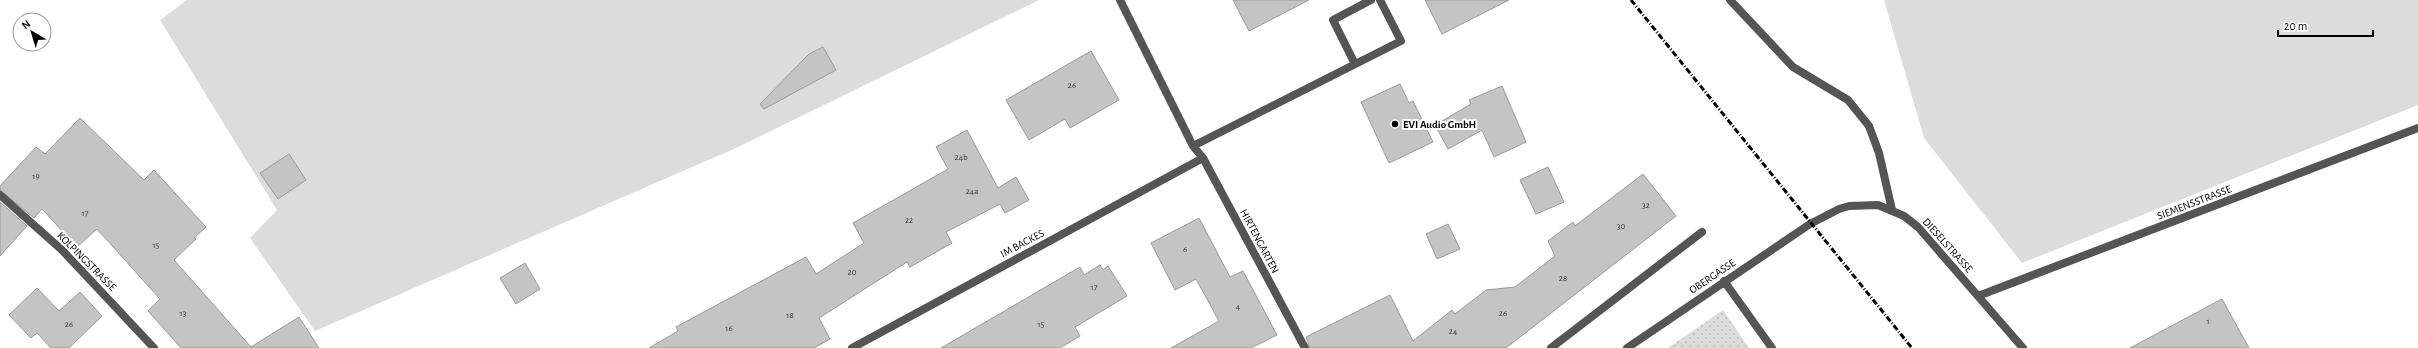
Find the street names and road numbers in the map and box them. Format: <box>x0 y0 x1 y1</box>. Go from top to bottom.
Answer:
street label: SIEMENSSTRASSE <box>2155 183 2234 222</box>
street label: HIRTENGARTEN <box>1238 207 1281 275</box>
street label: DIESELSTRASSE <box>1920 216 1975 275</box>
street label: IM BACKES <box>999 227 1046 260</box>
street label: KOLPINGSTRASSE <box>55 230 119 293</box>
street label: OBERGASSE <box>1687 257 1738 296</box>

